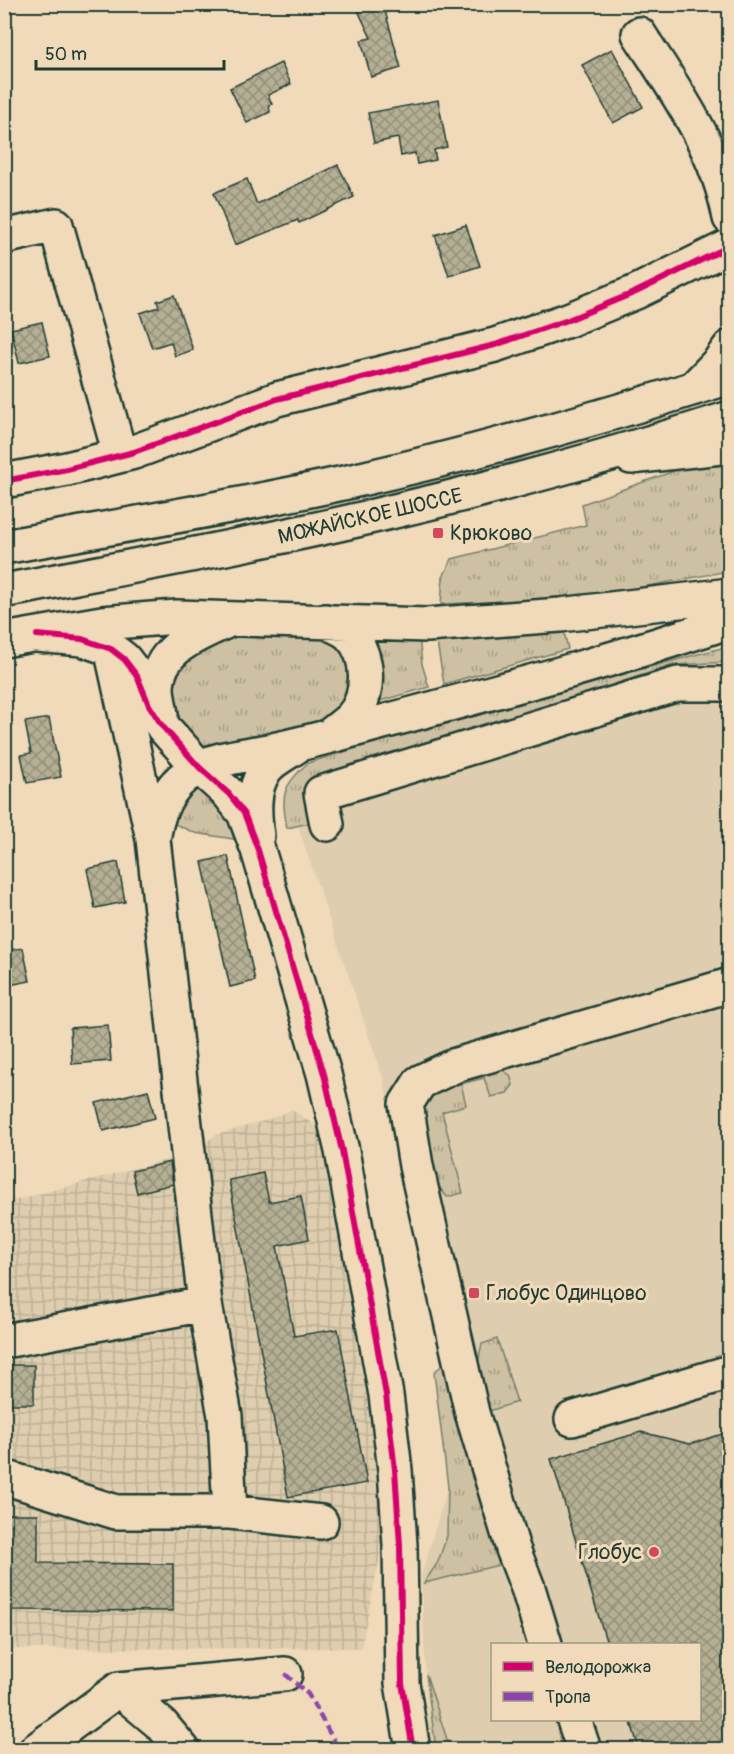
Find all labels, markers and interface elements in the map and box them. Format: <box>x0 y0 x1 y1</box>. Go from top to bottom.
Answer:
scale bar <box>36 33 224 71</box>
text: 50 m <box>45 43 87 66</box>
street label: МОЖАЙСКОЕ ШОССЕ <box>275 482 465 551</box>
place label: Крюково <box>450 520 532 547</box>
marker: Крюково <box>431 526 445 540</box>
place label: Глобус Одинцово <box>486 1280 646 1307</box>
marker: Глобус Одинцово <box>467 1286 481 1300</box>
place label: Глобус <box>578 1539 642 1566</box>
marker: Глобус <box>647 1545 661 1559</box>
legend <box>491 1643 701 1721</box>
text: Велодорожка <box>545 1656 651 1679</box>
text: Тропа <box>545 1686 591 1709</box>

